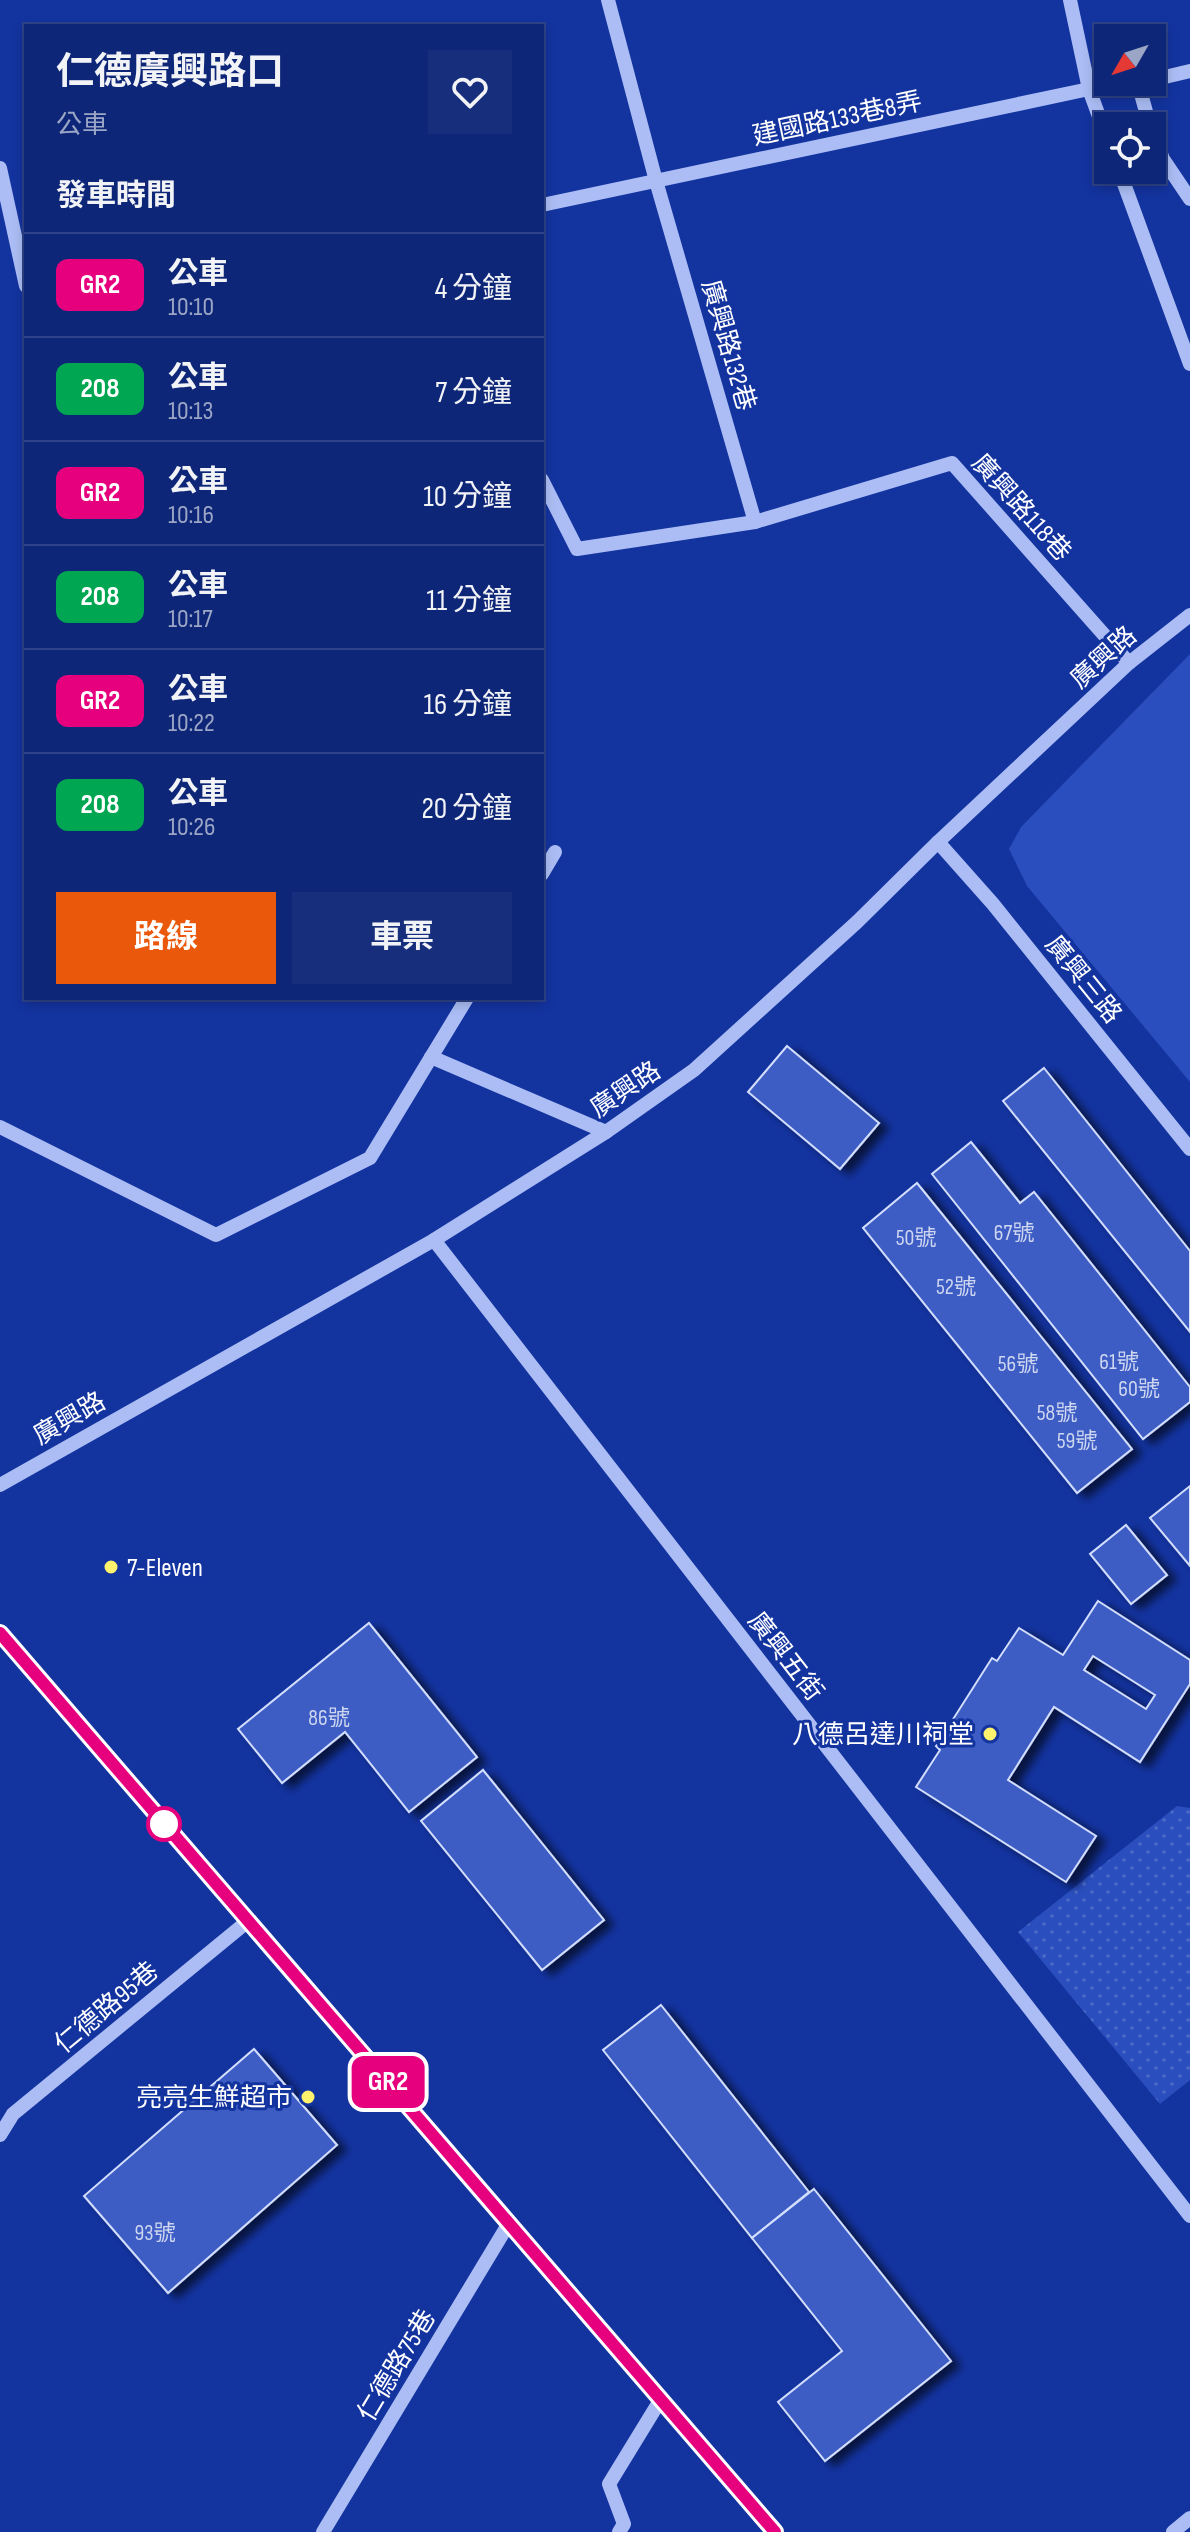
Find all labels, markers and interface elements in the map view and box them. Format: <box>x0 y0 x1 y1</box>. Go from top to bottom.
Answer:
north arrow <box>1094 24 1166 96</box>
map controls <box>1094 24 1166 184</box>
text: 仁德廣興路口 <box>56 50 284 95</box>
button: heart <box>428 50 512 134</box>
street label: 建國路133巷8弄 <box>750 86 925 153</box>
text: 公車 <box>56 110 108 141</box>
button: locate <box>1094 112 1166 184</box>
text: 發車時間 <box>56 178 176 214</box>
text: 公車 <box>168 256 228 292</box>
text: GR2 <box>80 268 120 301</box>
text: 4 分鐘 <box>435 271 512 307</box>
street label: 廣興路132巷 <box>694 276 761 414</box>
text: 10:10 <box>168 292 214 323</box>
text: 公車 <box>168 360 228 396</box>
text: 208 <box>81 372 119 405</box>
text: 7 分鐘 <box>435 375 512 411</box>
text: 10:13 <box>168 396 213 427</box>
street label: 廣興路118巷 <box>965 448 1077 568</box>
text: 公車 <box>168 464 228 500</box>
text: GR2 <box>80 476 120 509</box>
text: 10 分鐘 <box>423 479 512 515</box>
text: 10:16 <box>168 500 214 531</box>
text: 公車 <box>168 568 228 604</box>
text: 208 <box>81 580 119 613</box>
text: 11 分鐘 <box>426 583 512 619</box>
text: 10:17 <box>168 604 213 635</box>
street label: 廣興路 <box>1065 620 1143 696</box>
text: 公車 <box>168 672 228 708</box>
text: GR2 <box>80 684 120 717</box>
text: 16 分鐘 <box>424 687 512 723</box>
text: 10:22 <box>168 708 215 739</box>
text: 公車 <box>168 776 228 812</box>
text: 208 <box>81 788 119 821</box>
text: 20 分鐘 <box>421 791 512 827</box>
text: 10:26 <box>168 812 215 843</box>
button: 路線 <box>56 892 276 984</box>
button: 車票 <box>292 892 512 984</box>
street label: 廣興三路 <box>1038 930 1128 1030</box>
street label: 廣興路 <box>585 1056 667 1125</box>
house number: 67號 <box>994 1220 1034 1247</box>
house number: 50號 <box>896 1225 936 1252</box>
house number: 52號 <box>936 1274 976 1301</box>
house number: 61號 <box>1099 1349 1139 1376</box>
house number: 56號 <box>998 1351 1038 1378</box>
house number: 60號 <box>1118 1376 1160 1403</box>
street label: 廣興路 <box>28 1386 111 1452</box>
house number: 58號 <box>1037 1400 1077 1427</box>
house number: 59號 <box>1057 1428 1097 1455</box>
place label: 7-Eleven <box>127 1553 203 1584</box>
marker: 7-Eleven <box>102 1558 120 1576</box>
street label: 廣興五街 <box>741 1606 829 1707</box>
house number: 86號 <box>308 1705 350 1732</box>
place label: 八德呂達川祠堂 <box>792 1720 974 1751</box>
marker: 八德呂達川祠堂 <box>981 1725 999 1743</box>
unlabelled marker <box>147 1807 181 1841</box>
street label: 仁德路95巷 <box>49 1956 165 2061</box>
line badge: GR2 <box>342 2056 434 2108</box>
text: GR2 <box>368 2065 408 2098</box>
place label: 亮亮生鮮超市 <box>136 2083 292 2114</box>
marker: 亮亮生鮮超市 <box>299 2088 317 2106</box>
house number: 93號 <box>135 2220 175 2247</box>
street label: 仁德路75巷 <box>352 2304 443 2427</box>

